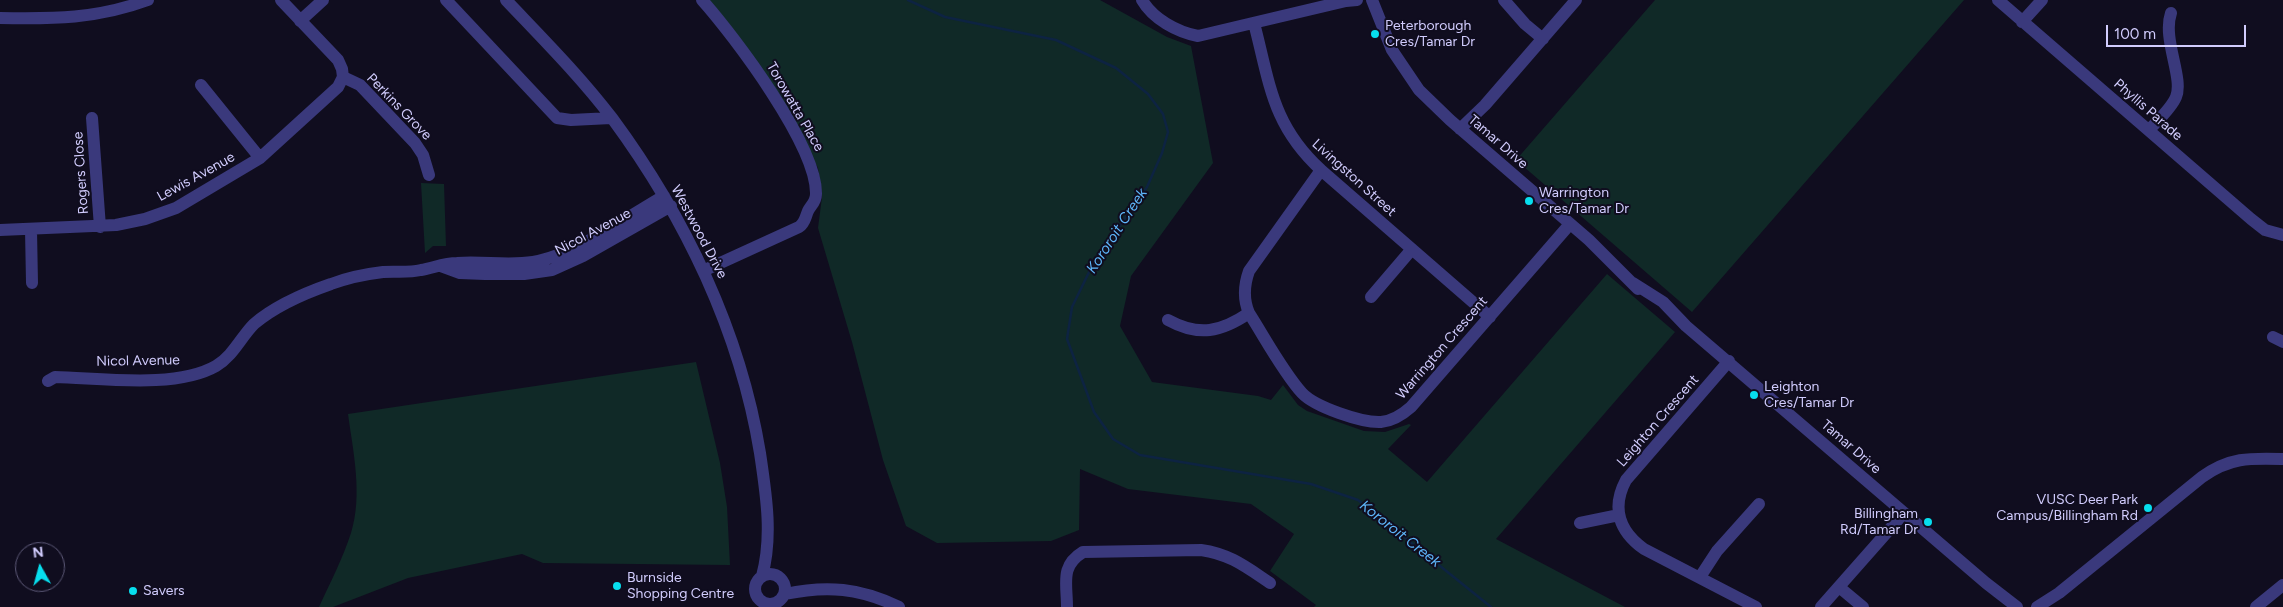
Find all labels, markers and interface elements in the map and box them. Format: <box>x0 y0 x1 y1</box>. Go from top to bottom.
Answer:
scale bar <box>2108 15 2248 47</box>
place label: Peterborough Cres/Tamar Dr <box>1385 18 1475 50</box>
text: 100 m <box>2114 25 2156 43</box>
marker: Peterborough Cres/Tamar Dr <box>1369 28 1381 40</box>
street label: Torowatta Place <box>763 59 827 155</box>
street label: Perkins Grove <box>363 70 435 144</box>
street label: Phyllis Parade <box>2110 76 2186 144</box>
street label: Tamar Drive <box>1465 112 1531 172</box>
street label: Rogers Close <box>70 131 92 215</box>
street label: Livingston Street <box>1308 136 1400 220</box>
street label: Lewis Avenue <box>154 149 238 205</box>
street label: Westwood Drive <box>667 182 731 282</box>
water label: Kororoit Creek <box>1083 185 1151 277</box>
place label: Warrington Cres/Tamar Dr <box>1539 185 1629 218</box>
marker: Warrington Cres/Tamar Dr <box>1523 195 1535 207</box>
street label: Nicol Avenue <box>552 205 634 259</box>
street label: Warrington Crescent <box>1393 293 1491 403</box>
street label: Nicol Avenue <box>96 352 180 370</box>
street label: Leighton Crescent <box>1614 372 1702 470</box>
place label: Leighton Cres/Tamar Dr <box>1764 379 1854 412</box>
marker: Leighton Cres/Tamar Dr <box>1748 389 1760 401</box>
street label: Tamar Drive <box>1818 417 1884 477</box>
place label: VUSC Deer Park Campus/Billingham Rd <box>1996 492 2138 524</box>
water label: Kororoit Creek <box>1356 497 1444 571</box>
marker: VUSC Deer Park Campus/Billingham Rd <box>2142 502 2154 514</box>
place label: Billingham Rd/Tamar Dr <box>1840 506 1918 538</box>
marker: Billingham Rd/Tamar Dr <box>1922 516 1934 528</box>
north arrow <box>15 542 65 592</box>
text: N <box>32 544 45 562</box>
place label: Burnside Shopping Centre <box>627 570 734 602</box>
marker: Burnside Shopping Centre <box>611 580 623 592</box>
place label: Savers <box>143 583 185 599</box>
marker: Savers <box>127 585 139 597</box>

